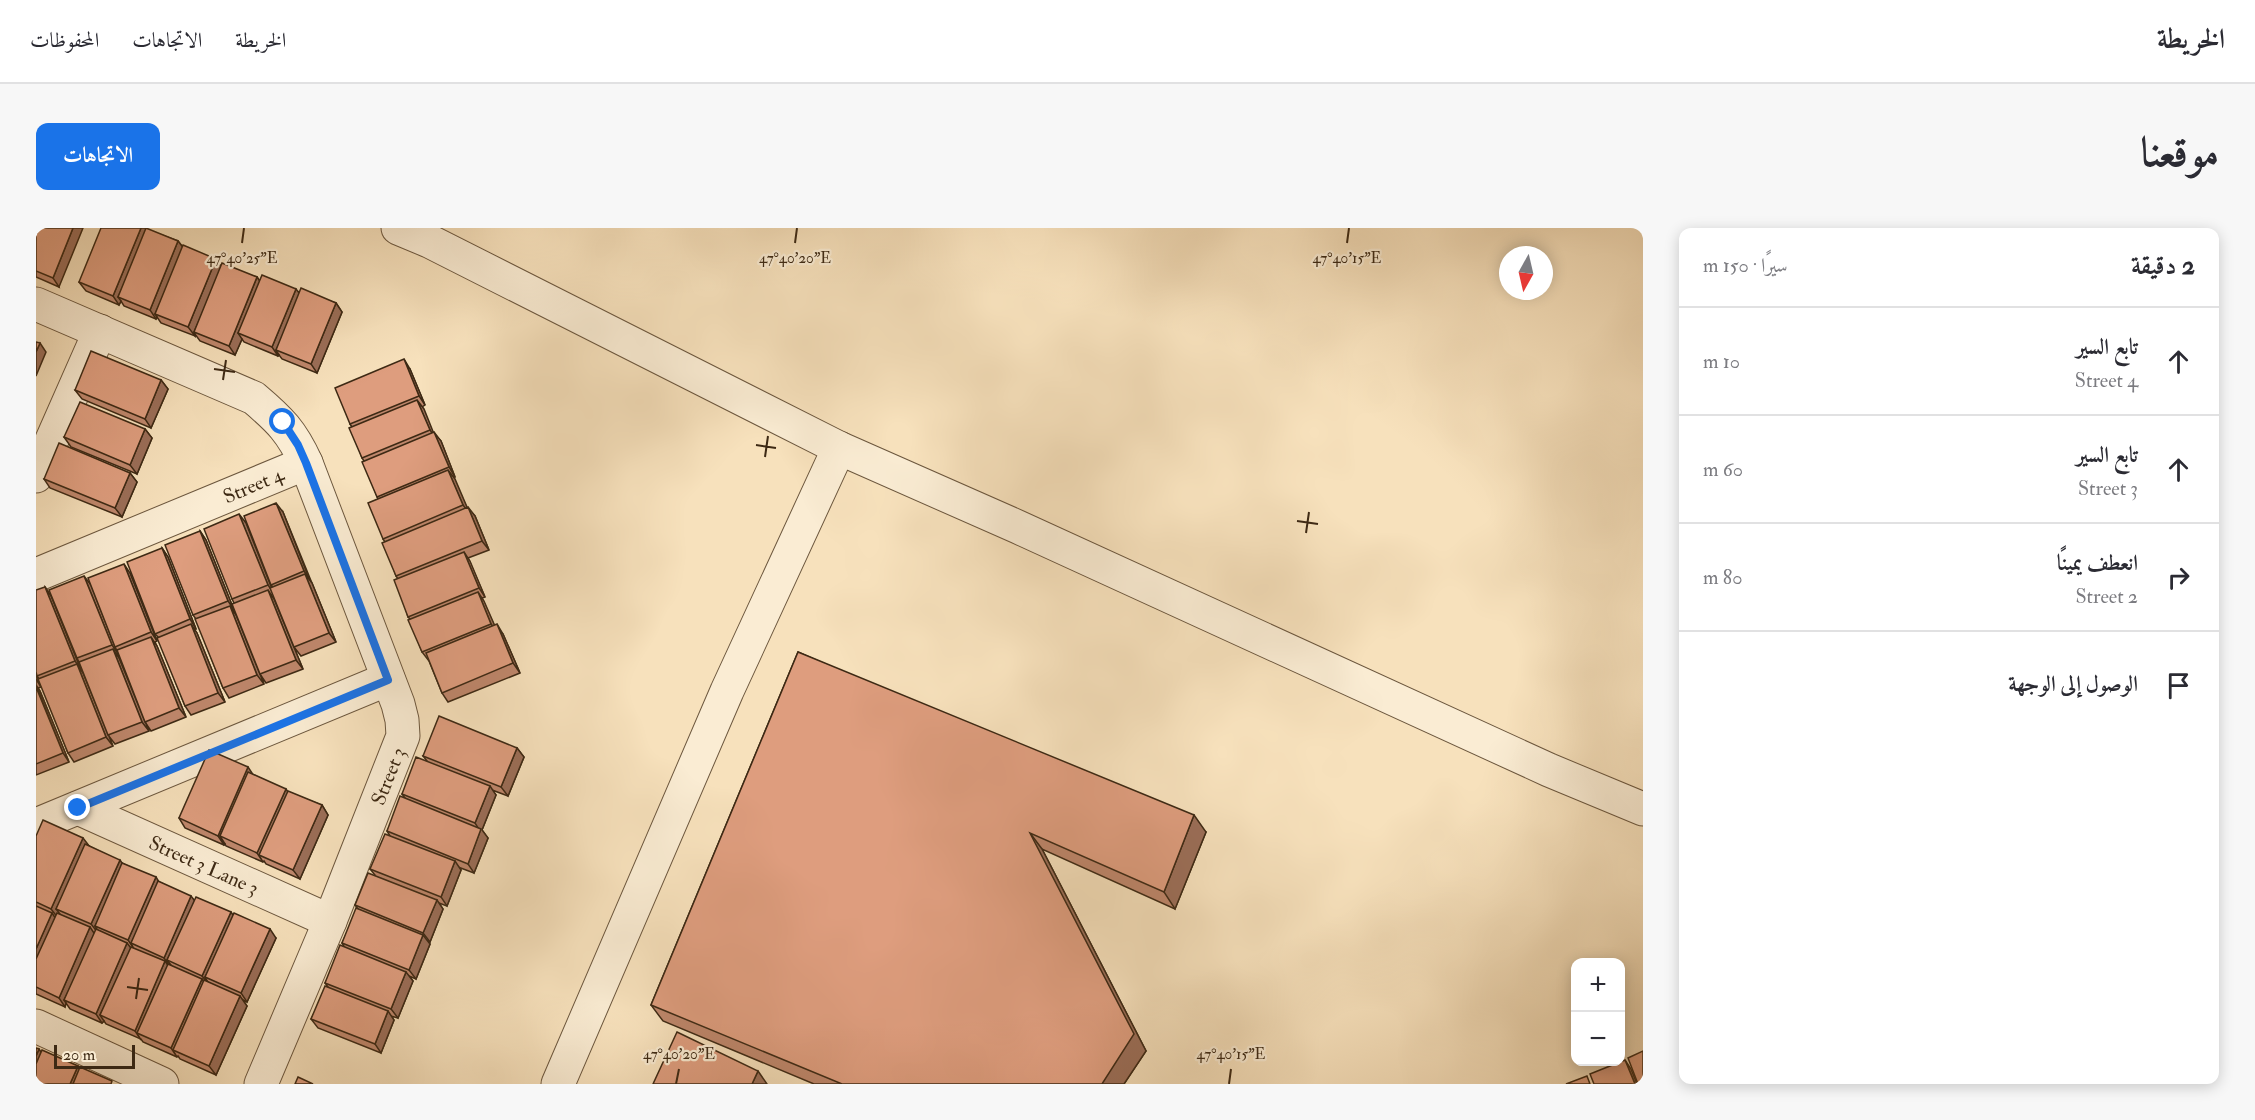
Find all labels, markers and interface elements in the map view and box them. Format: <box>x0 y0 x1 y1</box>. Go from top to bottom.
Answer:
text: الخريطة <box>2157 22 2225 57</box>
text: المحفوظات <box>30 27 99 54</box>
text: الاتجاهات <box>132 27 202 54</box>
text: الخريطة <box>235 27 286 54</box>
button: الاتجاهات <box>36 123 160 190</box>
text: موقعنا <box>2141 127 2219 179</box>
north arrow <box>1499 246 1553 300</box>
text: 47°40'25"E <box>206 249 278 268</box>
text: 47°40'20"E <box>759 249 831 268</box>
text: 47°40'15"E <box>1313 249 1382 268</box>
text: 2 دقيقة <box>2131 250 2195 282</box>
text: سيرًا · 150 m <box>1703 253 1788 278</box>
text: تابع السير <box>2076 333 2138 361</box>
icon: ahead <box>2162 345 2195 378</box>
text: 10 m <box>1703 349 1740 374</box>
text: Street 4 <box>2075 368 2138 393</box>
route start <box>269 408 295 434</box>
text: تابع السير <box>2076 441 2138 469</box>
icon: ahead <box>2162 453 2195 486</box>
text: 60 m <box>1703 457 1743 482</box>
street label: Street 4 <box>219 461 288 509</box>
text: Street 3 <box>2078 476 2138 501</box>
text: انعطف يمينًا <box>2057 549 2138 577</box>
icon: right <box>2162 561 2195 594</box>
text: 80 m <box>1703 565 1742 590</box>
text: Street 2 <box>2075 584 2138 609</box>
icon: arrive <box>2162 669 2195 702</box>
text: الوصول إلى الوجهة <box>2008 670 2138 698</box>
street label: Street 3 <box>366 744 411 809</box>
route end <box>64 794 90 820</box>
street label: Street 3 Lane 3 <box>145 830 263 901</box>
map controls <box>1571 958 1625 1066</box>
button: + <box>1571 958 1625 1012</box>
button: − <box>1571 1012 1625 1066</box>
scale bar <box>54 1042 135 1070</box>
text: 20 m <box>63 1045 95 1065</box>
text: 47°40'20"E <box>643 1045 715 1064</box>
text: 47°40'15"E <box>1197 1045 1266 1064</box>

